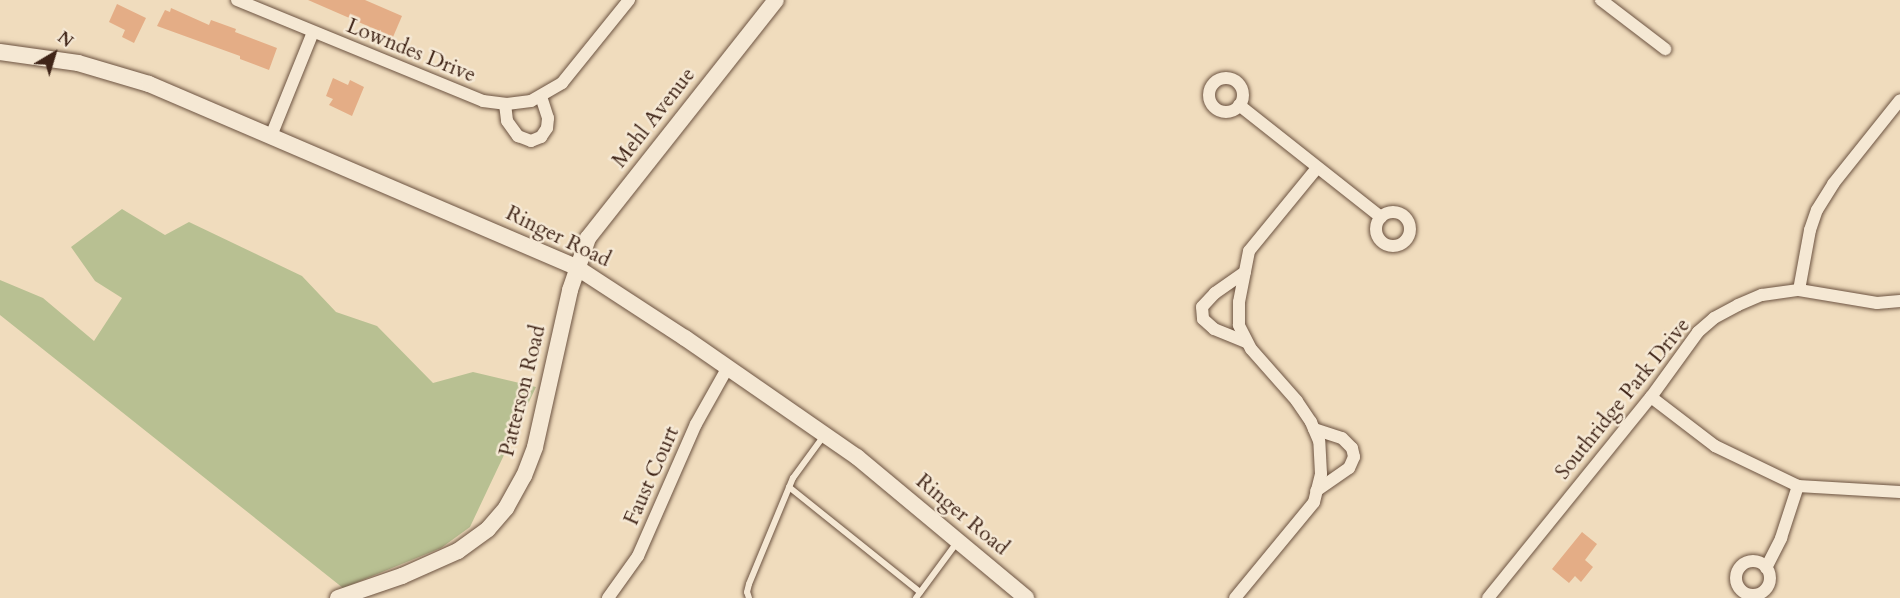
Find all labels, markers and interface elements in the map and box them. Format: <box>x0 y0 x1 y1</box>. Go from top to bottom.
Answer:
street label: Lowndes Drive <box>343 14 479 88</box>
north arrow <box>24 24 84 84</box>
text: N <box>53 27 77 53</box>
street label: Mehl Avenue <box>607 63 701 173</box>
street label: Ringer Road <box>502 201 614 273</box>
street label: Southridge Park Drive <box>1550 313 1696 485</box>
street label: Patterson Road <box>495 323 551 459</box>
street label: Faust Court <box>619 423 685 529</box>
street label: Ringer Road <box>911 469 1013 561</box>

